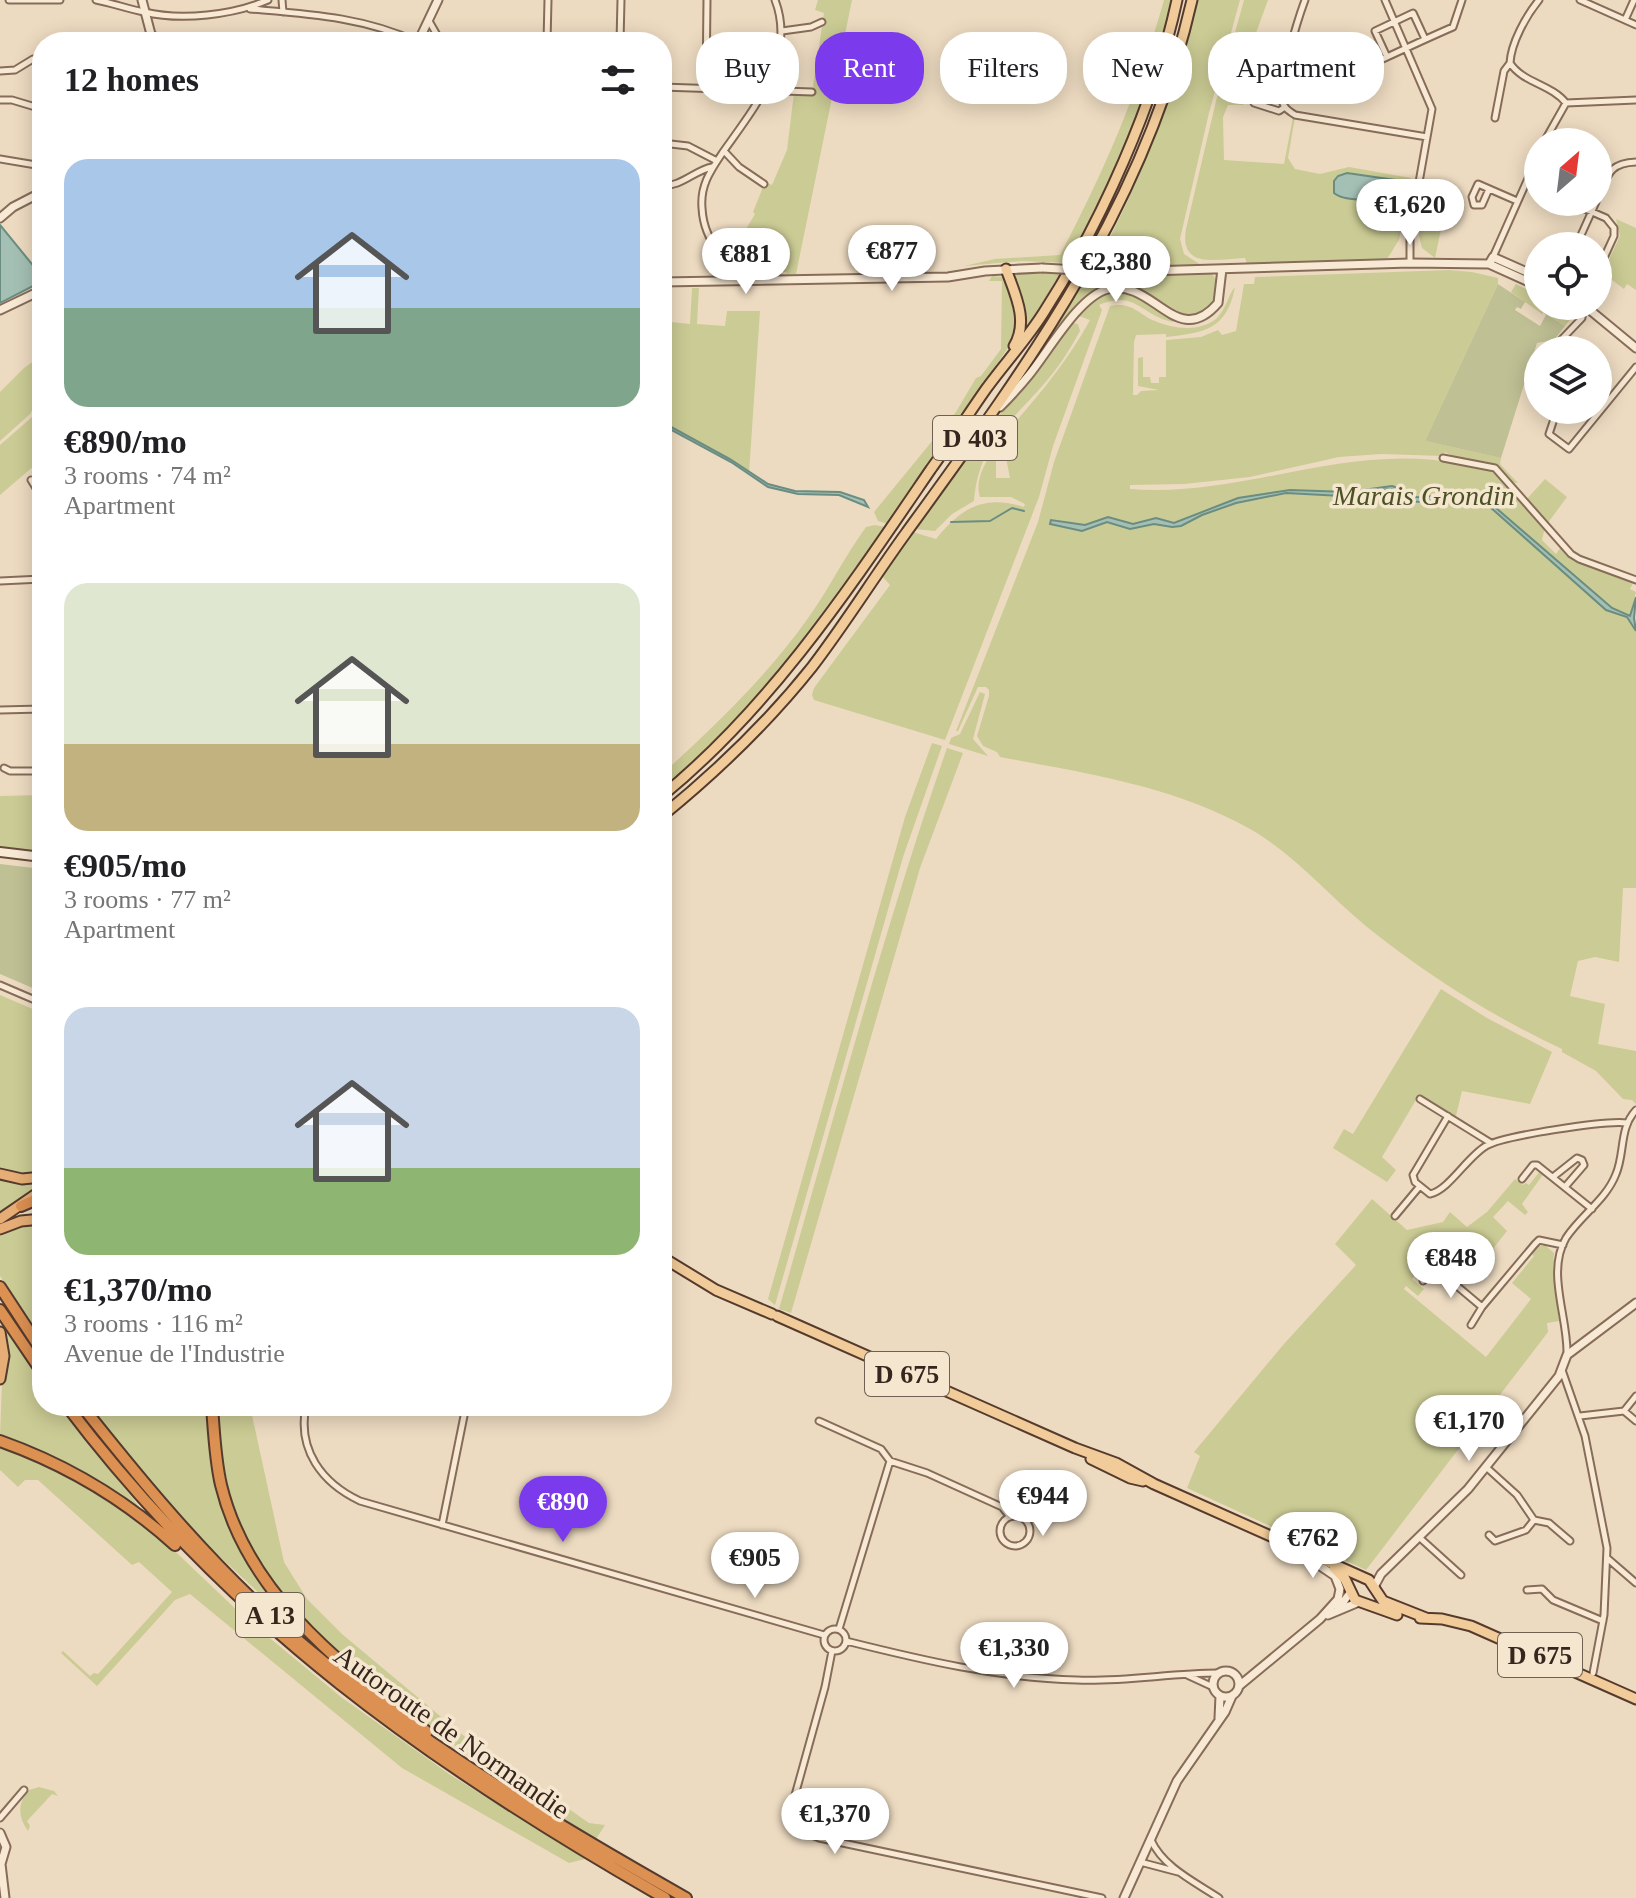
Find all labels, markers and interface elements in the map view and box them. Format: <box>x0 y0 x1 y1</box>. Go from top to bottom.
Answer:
chip: Buy <box>696 32 799 104</box>
chip: Rent <box>815 32 924 104</box>
chip: Filters <box>940 32 1067 104</box>
chip: New <box>1083 32 1192 104</box>
chip: Apartment <box>1208 32 1384 104</box>
icon: filters <box>596 58 640 102</box>
text: 12 homes <box>64 61 199 98</box>
north arrow <box>1524 128 1612 216</box>
map controls <box>1524 128 1612 424</box>
pin: €1,620 <box>1345 179 1475 247</box>
text: €1,620 <box>1374 190 1446 219</box>
icon: home <box>280 211 424 355</box>
pin: €877 <box>845 225 939 293</box>
pin: €881 <box>699 228 793 296</box>
button: locate <box>1524 232 1612 320</box>
text: €877 <box>866 236 918 265</box>
pin: €2,380 <box>1051 236 1181 304</box>
text: €881 <box>720 239 772 268</box>
text: €2,380 <box>1080 247 1152 276</box>
button: layers <box>1524 336 1612 424</box>
road number: D 403 <box>933 416 1017 460</box>
text: €890/mo <box>64 423 187 460</box>
text: 3 rooms · 74 m² <box>64 461 231 490</box>
park label: Marais Grondin <box>1332 480 1515 511</box>
text: Apartment <box>64 491 175 520</box>
icon: home <box>280 635 424 779</box>
text: €905/mo <box>64 847 187 884</box>
text: 3 rooms · 77 m² <box>64 885 231 914</box>
text: Apartment <box>64 915 175 944</box>
icon: home <box>280 1059 424 1203</box>
pin: €848 <box>1404 1232 1498 1300</box>
text: €848 <box>1425 1243 1477 1272</box>
text: €1,370/mo <box>64 1271 212 1308</box>
text: 3 rooms · 116 m² <box>64 1309 243 1338</box>
text: Avenue de l'Industrie <box>64 1339 285 1368</box>
road number: D 675 <box>865 1352 949 1396</box>
pin: €1,170 <box>1404 1395 1534 1463</box>
text: €1,170 <box>1433 1406 1505 1435</box>
pin: €944 <box>996 1470 1090 1538</box>
pin: €890 <box>516 1476 610 1544</box>
text: €944 <box>1017 1481 1069 1510</box>
text: €890 <box>537 1487 589 1516</box>
pin: €762 <box>1266 1512 1360 1580</box>
text: €762 <box>1287 1523 1339 1552</box>
pin: €905 <box>708 1532 802 1600</box>
text: €905 <box>729 1543 781 1572</box>
road number: A 13 <box>236 1593 304 1637</box>
pin: €1,330 <box>949 1622 1079 1690</box>
text: €1,330 <box>978 1633 1050 1662</box>
road number: D 675 <box>1498 1633 1582 1677</box>
street label: Autoroute de Normandie <box>328 1639 576 1825</box>
pin: €1,370 <box>770 1788 900 1856</box>
text: €1,370 <box>799 1799 871 1828</box>

